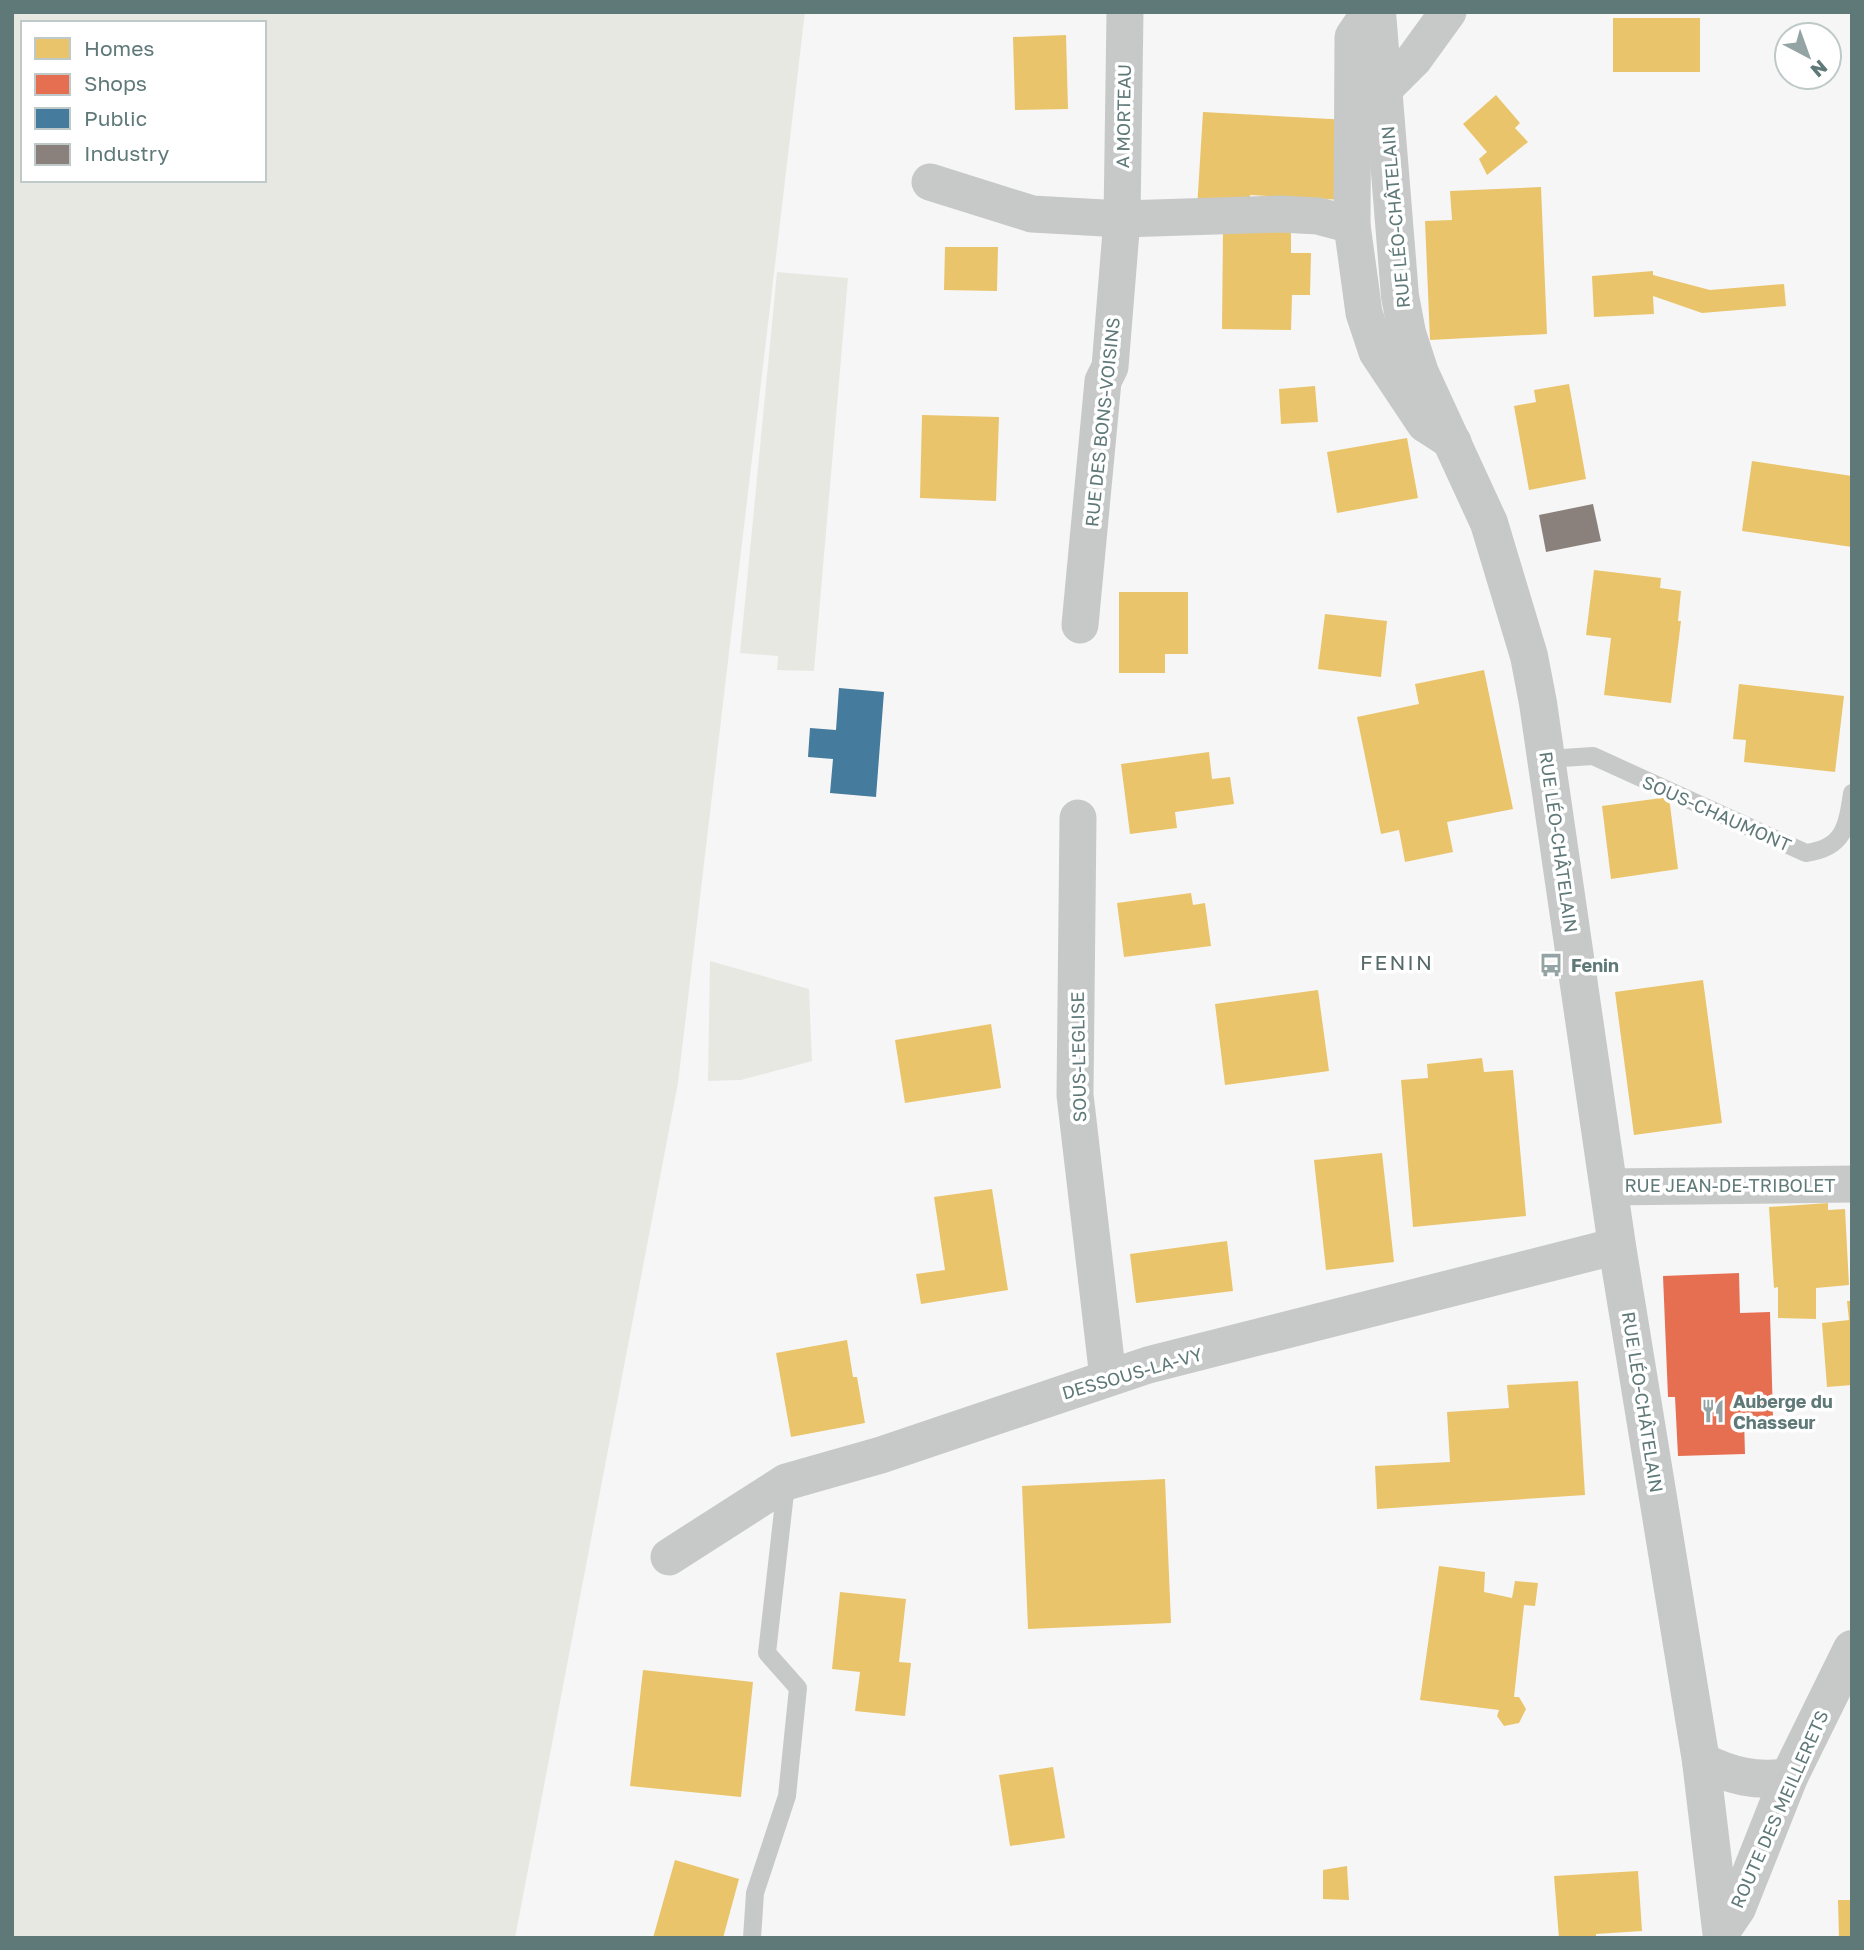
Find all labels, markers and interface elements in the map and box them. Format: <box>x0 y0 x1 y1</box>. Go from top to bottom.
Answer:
legend <box>21 21 266 182</box>
north arrow <box>1773 21 1843 91</box>
text: Homes <box>84 35 154 61</box>
text: N <box>1806 56 1832 83</box>
street label: A MORTEAU <box>1111 64 1135 168</box>
text: Shops <box>84 70 147 96</box>
text: Public <box>84 105 147 131</box>
street label: RUE LÉO-CHÂTELAIN <box>1376 125 1414 309</box>
text: Industry <box>84 140 169 166</box>
street label: RUE DES BONS-VOISINS <box>1080 316 1124 528</box>
street label: RUE LÉO-CHÂTELAIN <box>1535 750 1583 934</box>
street label: SOUS-CHAUMONT <box>1639 770 1795 856</box>
district label: FENIN <box>1360 949 1434 975</box>
bus stop icon: Fenin <box>1537 951 1565 979</box>
place label: Fenin <box>1571 954 1619 976</box>
street label: SOUS-L'EGLISE <box>1066 991 1090 1123</box>
street label: RUE JEAN-DE-TRIBOLET <box>1624 1174 1836 1196</box>
street label: RUE LÉO-CHÂTELAIN <box>1618 1310 1668 1494</box>
street label: DESSOUS-LA-VY <box>1059 1342 1205 1404</box>
place label: Auberge du Chasseur <box>1733 1390 1833 1433</box>
restaurant icon: Auberge du Chasseur <box>1699 1397 1727 1425</box>
street label: ROUTE DES MEILLERETS <box>1725 1707 1833 1911</box>

